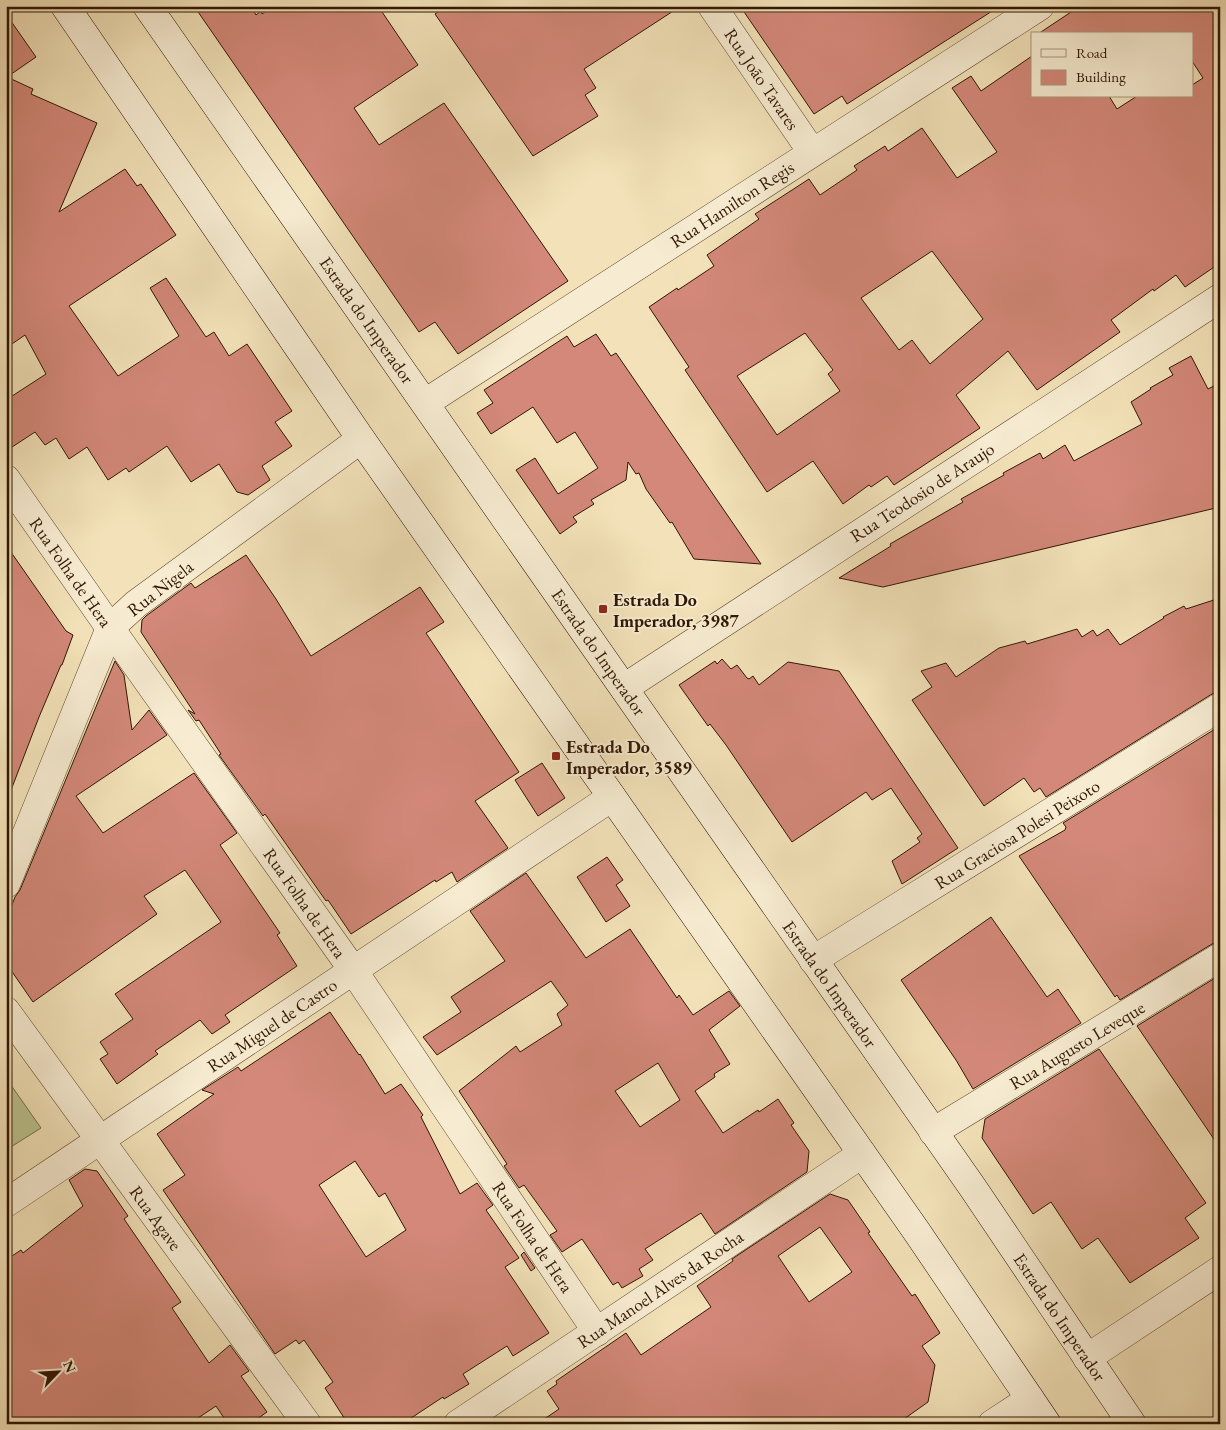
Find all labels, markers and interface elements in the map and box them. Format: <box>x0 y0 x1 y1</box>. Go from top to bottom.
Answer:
street label: Rua João Tavares <box>719 24 805 135</box>
legend <box>1031 32 1194 98</box>
text: Road <box>1076 43 1108 62</box>
text: Building <box>1076 67 1126 86</box>
street label: Rua Hamilton Regis <box>666 155 798 253</box>
street label: Estrada do Imperador <box>315 252 419 388</box>
street label: Rua Teodosio de Araujo <box>845 437 999 547</box>
street label: Rua Folha de Hera <box>24 512 118 632</box>
street label: Rua Nigela <box>122 554 199 621</box>
street label: Estrada do Imperador <box>547 584 651 720</box>
place label: Estrada Do Imperador, 3987 <box>613 588 739 632</box>
marker: Estrada Do Imperador, 3987 <box>597 603 609 615</box>
place label: Estrada Do Imperador, 3589 <box>566 735 692 779</box>
marker: Estrada Do Imperador, 3589 <box>550 750 562 762</box>
street label: Rua Graciosa Polesi Peixoto <box>930 774 1104 894</box>
street label: Rua Folha de Hera <box>258 843 352 963</box>
street label: Estrada do Imperador <box>778 916 882 1052</box>
street label: Rua Miguel de Castro <box>203 973 342 1077</box>
street label: Rua Augusto Leveque <box>1005 995 1149 1095</box>
street label: Rua Folha de Hera <box>487 1177 579 1298</box>
street label: Rua Agave <box>125 1181 187 1255</box>
street label: Rua Manoel Alves da Rocha <box>573 1224 748 1353</box>
street label: Estrada do Imperador <box>1009 1248 1111 1386</box>
north arrow <box>32 1348 82 1398</box>
text: N <box>59 1358 81 1376</box>

